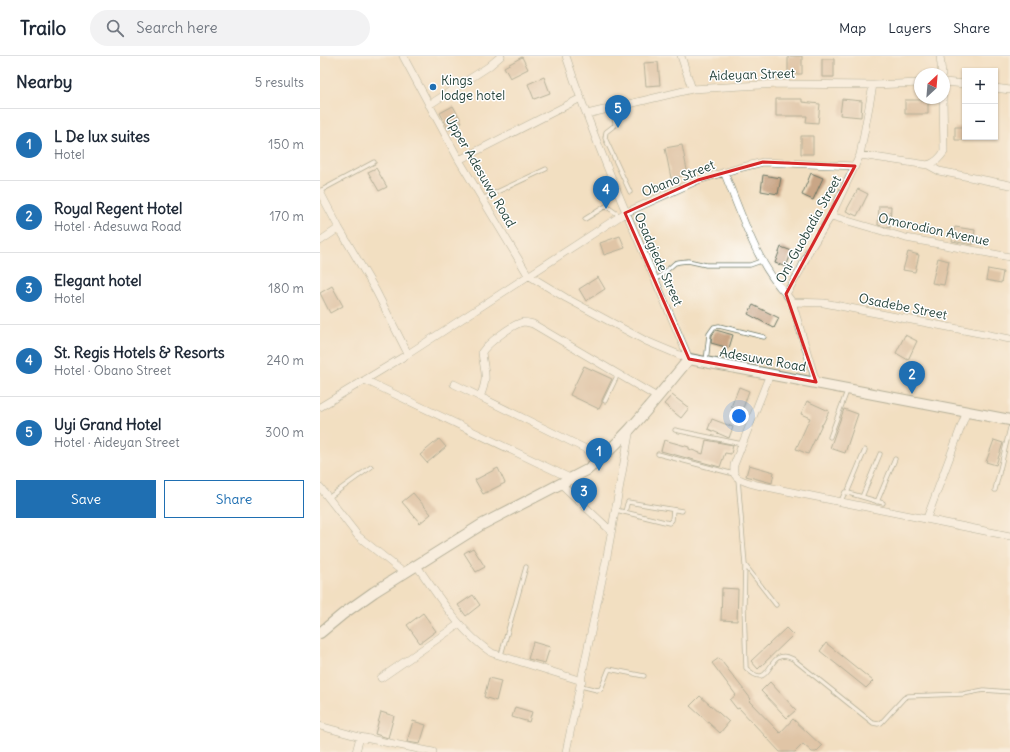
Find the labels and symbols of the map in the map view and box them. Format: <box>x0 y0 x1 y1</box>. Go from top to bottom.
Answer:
street label: Aideyan Street <box>709 64 796 84</box>
north arrow <box>914 68 950 104</box>
place label: Kings lodge hotel <box>441 72 505 104</box>
marker: Kings lodge hotel <box>428 82 438 92</box>
pin: 5 <box>605 95 631 128</box>
street label: Upper Adesuwa Road <box>442 112 520 231</box>
street label: Obano Street <box>639 156 718 201</box>
street label: Oni-Guobadia Street <box>772 172 845 286</box>
pin: 4 <box>593 176 619 209</box>
street label: Omorodion Avenue <box>877 209 991 250</box>
street label: Osadgiede Street <box>630 210 687 309</box>
street label: Osadebe Street <box>857 290 949 324</box>
street label: Adesuwa Road <box>718 344 808 376</box>
pin: 2 <box>899 361 925 394</box>
your location <box>729 406 749 426</box>
pin: 1 <box>586 438 612 471</box>
pin: 3 <box>571 478 597 511</box>

